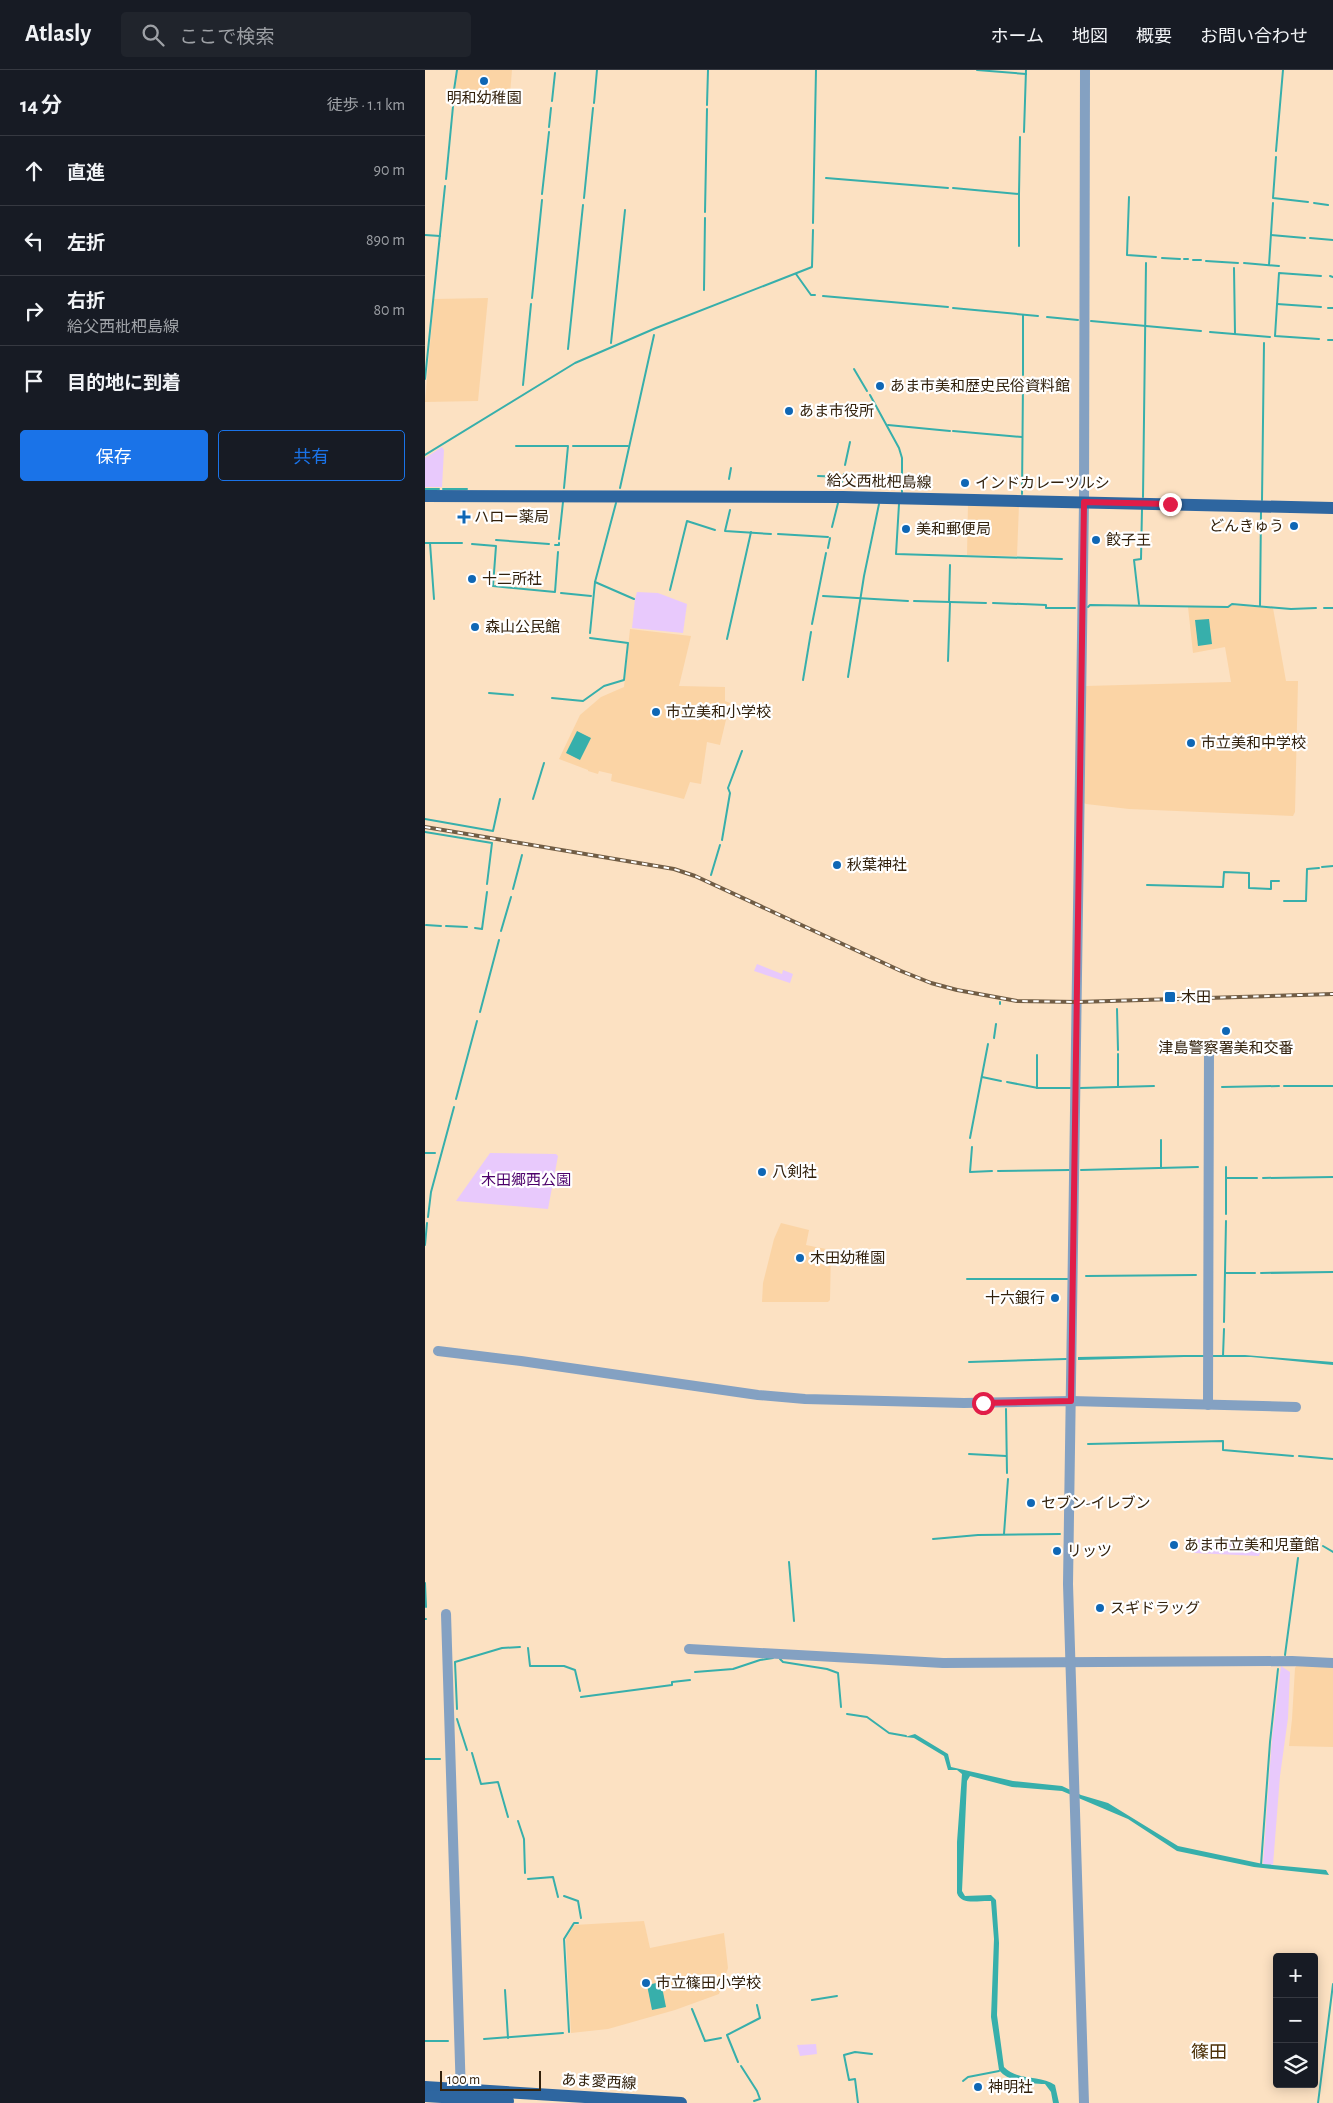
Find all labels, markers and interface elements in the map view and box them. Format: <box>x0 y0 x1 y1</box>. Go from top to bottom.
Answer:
search box <box>121 12 471 57</box>
icon: search <box>139 21 167 49</box>
text: Atlasly <box>25 22 91 46</box>
text: ここで検索 <box>179 28 274 47</box>
text: ホーム <box>991 28 1044 46</box>
text: 地図 <box>1072 28 1108 46</box>
text: 概要 <box>1136 28 1172 46</box>
text: お問い合わせ <box>1200 28 1308 46</box>
marker: 明和幼稚園 <box>478 75 490 87</box>
place label: 明和幼稚園 <box>446 90 522 106</box>
text: 14 分 <box>20 95 62 116</box>
text: 徒歩 · 1.1 km <box>327 97 405 113</box>
icon: ahead <box>20 157 48 185</box>
text: 90 m <box>374 162 405 178</box>
text: 直進 <box>67 164 105 183</box>
icon: left <box>20 227 48 255</box>
text: 890 m <box>366 232 405 248</box>
text: 左折 <box>67 234 105 253</box>
text: 右折 <box>67 292 105 311</box>
icon: right <box>20 297 48 325</box>
text: 80 m <box>374 302 405 318</box>
text: 給父西枇杷島線 <box>67 319 179 335</box>
icon: arrive <box>20 367 48 395</box>
text: 目的地に到着 <box>67 374 181 393</box>
place label: あま市美和歴史民俗資料館 <box>890 377 1070 394</box>
marker: あま市美和歴史民俗資料館 <box>874 380 886 392</box>
place label: あま市役所 <box>799 403 874 419</box>
marker: あま市役所 <box>783 405 795 417</box>
button: 保存 <box>20 430 208 481</box>
button: 共有 <box>218 430 405 481</box>
street label: 給父西枇杷島線 <box>826 472 932 490</box>
place label: インドカレーツルシ <box>975 476 1110 491</box>
marker: インドカレーツルシ <box>959 477 971 489</box>
route end <box>1159 493 1182 516</box>
place label: ハロー薬局 <box>474 509 549 525</box>
marker: ハロー薬局 <box>458 511 470 523</box>
place label: どんきゅう <box>1209 518 1284 534</box>
marker: どんきゅう <box>1288 520 1300 532</box>
place label: 美和郵便局 <box>916 521 991 537</box>
marker: 美和郵便局 <box>900 523 912 535</box>
place label: 餃子王 <box>1106 532 1151 548</box>
marker: 餃子王 <box>1090 534 1102 546</box>
place label: 十二所社 <box>482 571 542 587</box>
marker: 十二所社 <box>466 573 478 585</box>
place label: 森山公民館 <box>485 619 560 635</box>
marker: 森山公民館 <box>469 621 481 633</box>
place label: 市立美和小学校 <box>666 704 771 720</box>
marker: 市立美和小学校 <box>650 706 662 718</box>
place label: 市立美和中学校 <box>1201 735 1306 751</box>
marker: 市立美和中学校 <box>1185 737 1197 749</box>
place label: 秋葉神社 <box>847 857 907 873</box>
marker: 秋葉神社 <box>831 859 843 871</box>
place label: 木田 <box>1181 989 1211 1005</box>
marker: 木田 <box>1163 990 1177 1004</box>
marker: 津島警察署美和交番 <box>1220 1025 1232 1037</box>
place label: 津島警察署美和交番 <box>1158 1040 1294 1056</box>
place label: 八剣社 <box>772 1164 817 1180</box>
marker: 八剣社 <box>756 1166 768 1178</box>
park label: 木田郷西公園 <box>481 1172 571 1188</box>
place label: 木田幼稚園 <box>810 1250 885 1266</box>
marker: 木田幼稚園 <box>794 1252 806 1264</box>
place label: 十六銀行 <box>985 1290 1045 1306</box>
marker: 十六銀行 <box>1049 1292 1061 1304</box>
route start <box>972 1392 995 1415</box>
place label: セブン-イレブン <box>1041 1495 1151 1511</box>
marker: セブン-イレブン <box>1025 1497 1037 1509</box>
place label: あま市立美和児童館 <box>1184 1537 1319 1553</box>
marker: あま市立美和児童館 <box>1168 1539 1180 1551</box>
place label: リッツ <box>1067 1544 1112 1559</box>
marker: リッツ <box>1051 1545 1063 1557</box>
place label: スギドラッグ <box>1110 1600 1200 1616</box>
marker: スギドラッグ <box>1094 1602 1106 1614</box>
map controls <box>1273 1953 1318 2088</box>
button: + <box>1273 1953 1318 1998</box>
place label: 市立篠田小学校 <box>656 1975 761 1991</box>
marker: 市立篠田小学校 <box>640 1977 652 1989</box>
button: − <box>1273 1998 1318 2043</box>
district label: 篠田 <box>1191 2043 1227 2062</box>
button: layers <box>1273 2043 1318 2088</box>
scale bar <box>440 2068 541 2091</box>
street label: あま愛西線 <box>561 2072 637 2091</box>
text: 100 m <box>447 2073 480 2087</box>
place label: 神明社 <box>988 2079 1033 2095</box>
marker: 神明社 <box>972 2081 984 2093</box>

